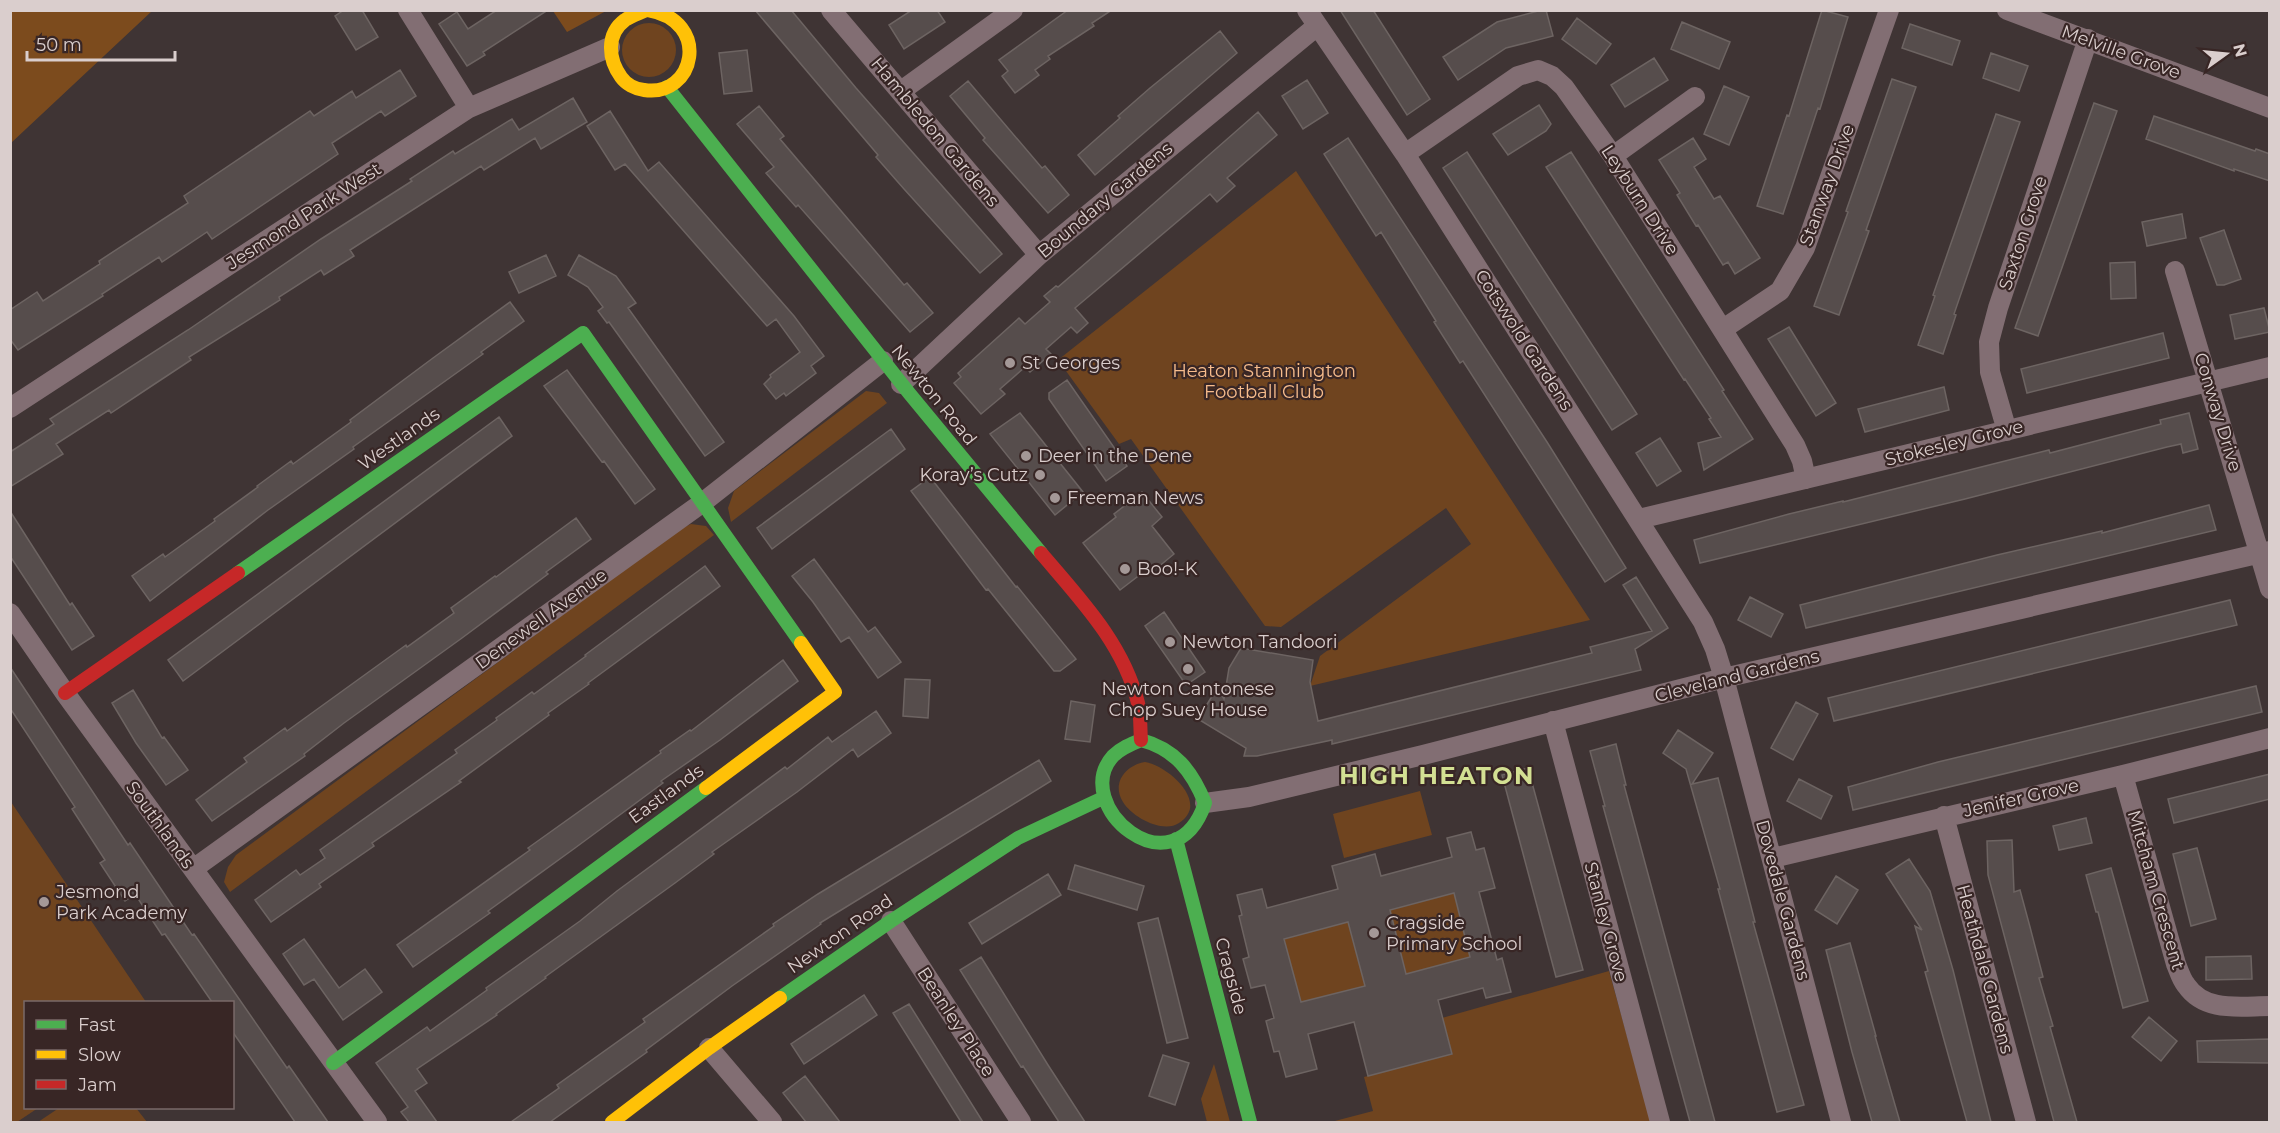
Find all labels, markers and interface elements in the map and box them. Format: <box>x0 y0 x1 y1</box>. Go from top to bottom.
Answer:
street label: Melville Grove <box>2058 20 2184 84</box>
scale bar <box>27 24 176 62</box>
north arrow <box>2196 24 2256 84</box>
text: 50 m <box>36 34 82 56</box>
text: N <box>2229 42 2251 59</box>
street label: Hambledon Gardens <box>866 53 1004 211</box>
street label: Stanway Drive <box>1795 121 1859 249</box>
street label: Boundary Gardens <box>1033 137 1177 263</box>
street label: Leyburn Drive <box>1596 141 1684 259</box>
street label: Jesmond Park West <box>222 158 385 275</box>
street label: Saxton Grove <box>1994 173 2052 293</box>
street label: Cotswold Gardens <box>1470 265 1578 415</box>
street label: Newton Road <box>887 340 981 450</box>
street label: Conway Drive <box>2189 350 2247 474</box>
place label: St Georges <box>1022 352 1120 374</box>
marker: St Georges <box>1003 356 1017 370</box>
park label: Heaton Stannington Football Club <box>1172 360 1356 403</box>
street label: Westlands <box>354 403 444 475</box>
street label: Stokesley Grove <box>1883 415 2026 471</box>
place label: Deer in the Dene <box>1038 445 1192 467</box>
marker: Deer in the Dene <box>1019 449 1033 463</box>
place label: Koray’s Cutz <box>919 464 1028 486</box>
marker: Koray’s Cutz <box>1033 468 1047 482</box>
place label: Freeman News <box>1067 487 1204 509</box>
marker: Freeman News <box>1048 491 1062 505</box>
place label: Boo!-K <box>1137 558 1198 580</box>
marker: Boo!-K <box>1118 562 1132 576</box>
street label: Denewell Avenue <box>471 564 611 674</box>
place label: Newton Tandoori <box>1182 631 1338 653</box>
marker: Newton Tandoori <box>1163 635 1177 649</box>
street label: Cleveland Gardens <box>1652 645 1822 707</box>
marker: Newton Cantonese Chop Suey House <box>1181 662 1195 676</box>
place label: Newton Cantonese Chop Suey House <box>1102 678 1275 721</box>
street label: Eastlands <box>624 759 708 829</box>
district label: HIGH HEATON <box>1339 761 1535 790</box>
street label: Jenifer Grove <box>1960 774 2081 822</box>
street label: Southlands <box>121 777 199 873</box>
street label: Mitcham Crescent <box>2123 808 2189 972</box>
street label: Dovedale Gardens <box>1751 817 1815 983</box>
street label: Stanley Grove <box>1579 860 1633 984</box>
place label: Jesmond Park Academy <box>55 881 187 924</box>
street label: Heathdale Gardens <box>1952 882 2018 1056</box>
street label: Newton Road <box>783 890 897 978</box>
marker: Jesmond Park Academy <box>37 895 51 909</box>
place label: Cragside Primary School <box>1386 912 1522 955</box>
marker: Cragside Primary School <box>1367 926 1381 940</box>
street label: Cragside <box>1210 935 1252 1017</box>
street label: Beanley Place <box>912 963 1000 1081</box>
legend <box>24 1001 234 1109</box>
text: Fast <box>78 1014 116 1036</box>
text: Slow <box>78 1044 121 1066</box>
text: Jam <box>77 1074 117 1096</box>

